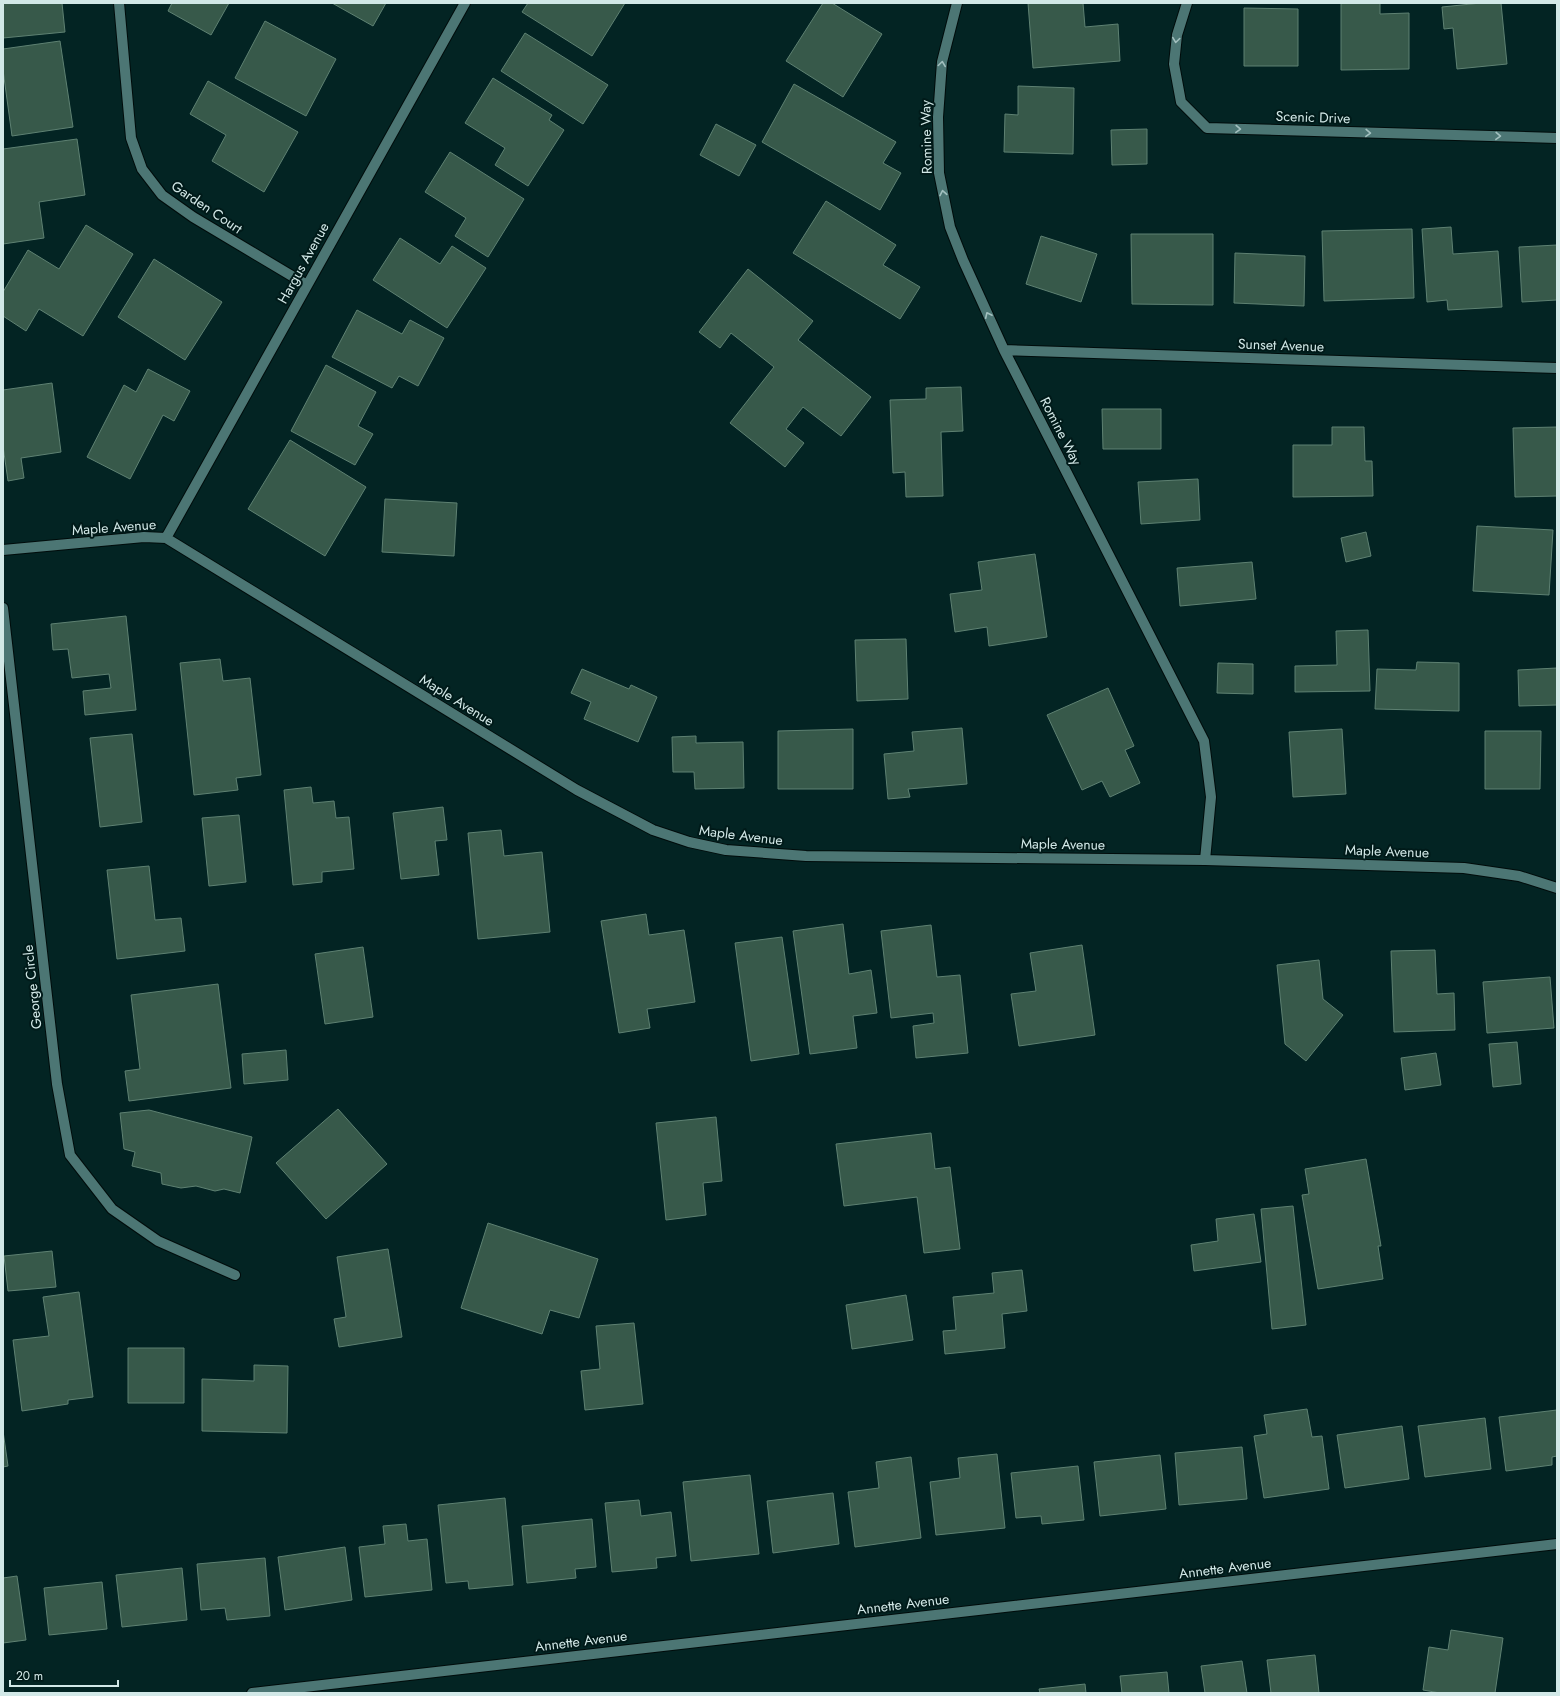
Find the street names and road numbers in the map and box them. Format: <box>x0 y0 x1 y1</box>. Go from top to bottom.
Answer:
street label: Romine Way <box>915 99 937 174</box>
street label: Scenic Drive <box>1275 106 1351 128</box>
street label: Garden Court <box>167 176 247 239</box>
street label: Hargus Avenue <box>272 219 334 307</box>
street label: Sunset Avenue <box>1237 333 1325 357</box>
street label: Romine Way <box>1035 393 1087 469</box>
street label: Maple Avenue <box>71 514 157 540</box>
street label: Maple Avenue <box>416 669 498 731</box>
street label: Maple Avenue <box>698 820 784 850</box>
street label: Maple Avenue <box>1021 833 1105 855</box>
street label: Maple Avenue <box>1345 840 1429 862</box>
street label: George Circle <box>18 944 46 1030</box>
street label: Annette Avenue <box>1178 1552 1272 1584</box>
street label: Annette Avenue <box>856 1588 950 1620</box>
street label: Annette Avenue <box>534 1625 628 1657</box>

